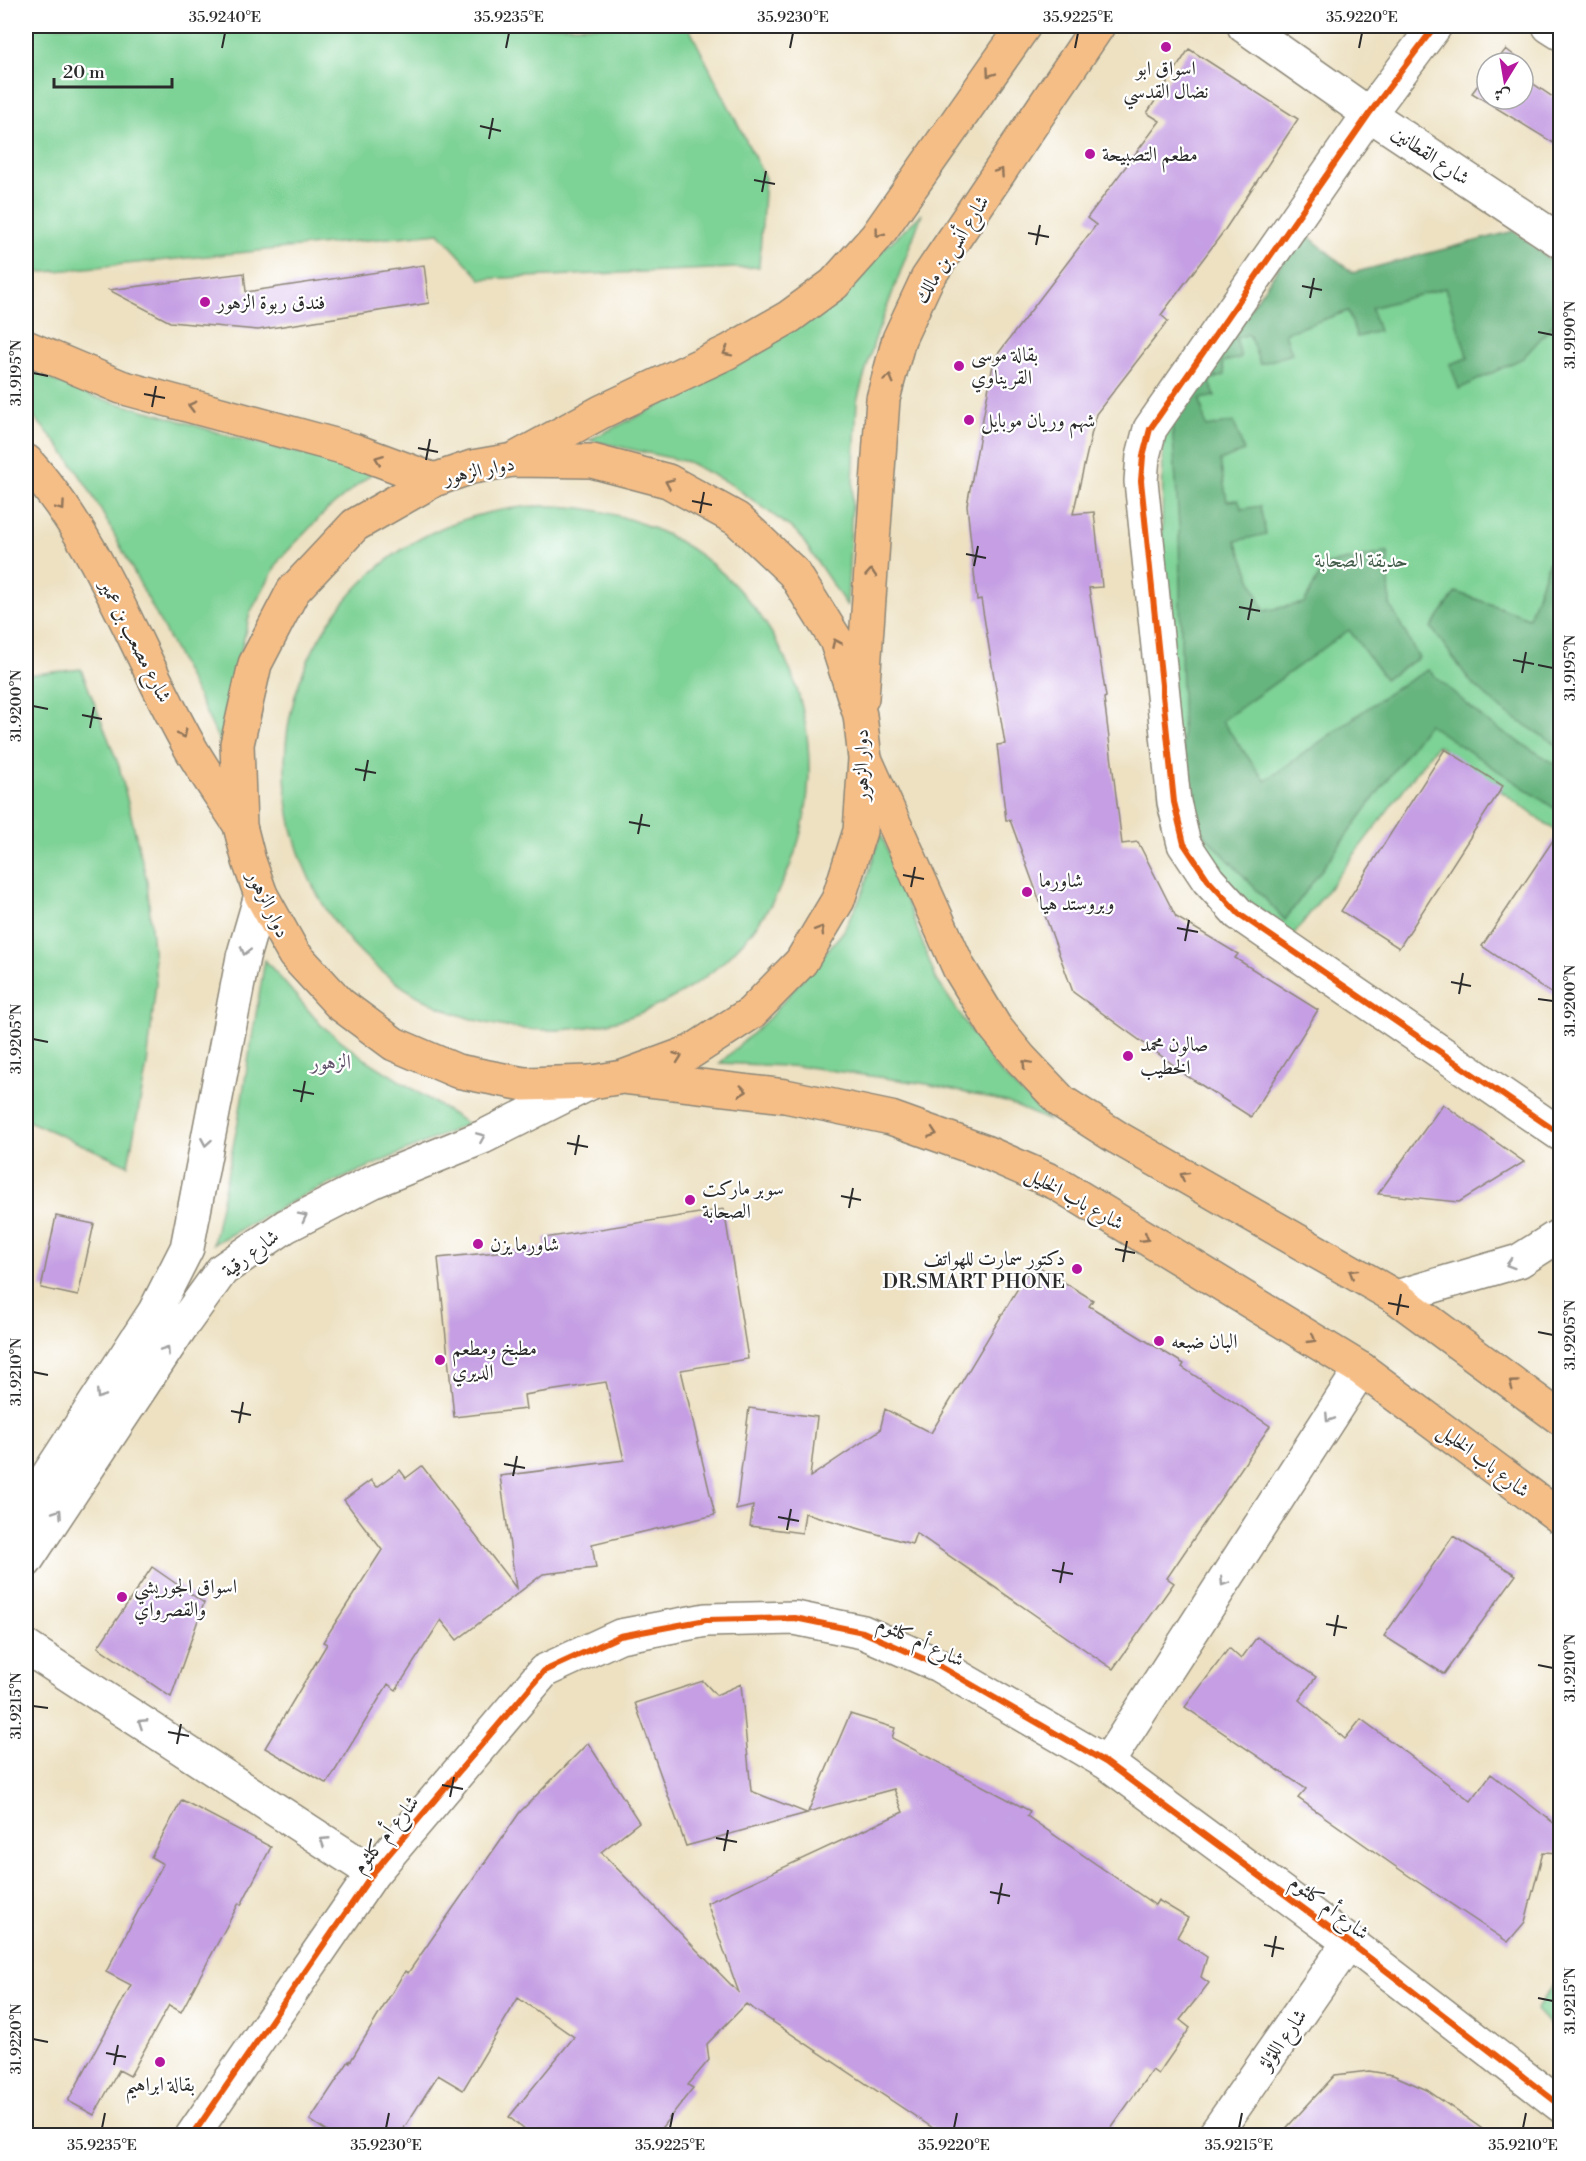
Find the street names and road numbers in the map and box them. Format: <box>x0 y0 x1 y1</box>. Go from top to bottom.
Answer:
street label: شارع القطانين <box>1384 121 1474 195</box>
street label: شارع أنس بن مالك <box>907 190 999 311</box>
street label: دوار الزهور <box>440 452 517 492</box>
street label: شارع مصعب بن عمير <box>89 574 176 709</box>
street label: دوار الزهور <box>850 729 875 803</box>
street label: دوار الزهور <box>240 865 295 942</box>
street label: شارع باب الخليل <box>1019 1162 1128 1240</box>
street label: شارع رقية <box>217 1225 287 1287</box>
street label: شارع باب الخليل <box>1430 1419 1534 1507</box>
street label: شارع أم كلثوم <box>871 1609 969 1677</box>
street label: شارع أم كلثوم <box>345 1789 428 1881</box>
street label: شارع أم كلثوم <box>1282 1868 1376 1949</box>
street label: شارع اللؤلؤ <box>1252 2005 1316 2079</box>

